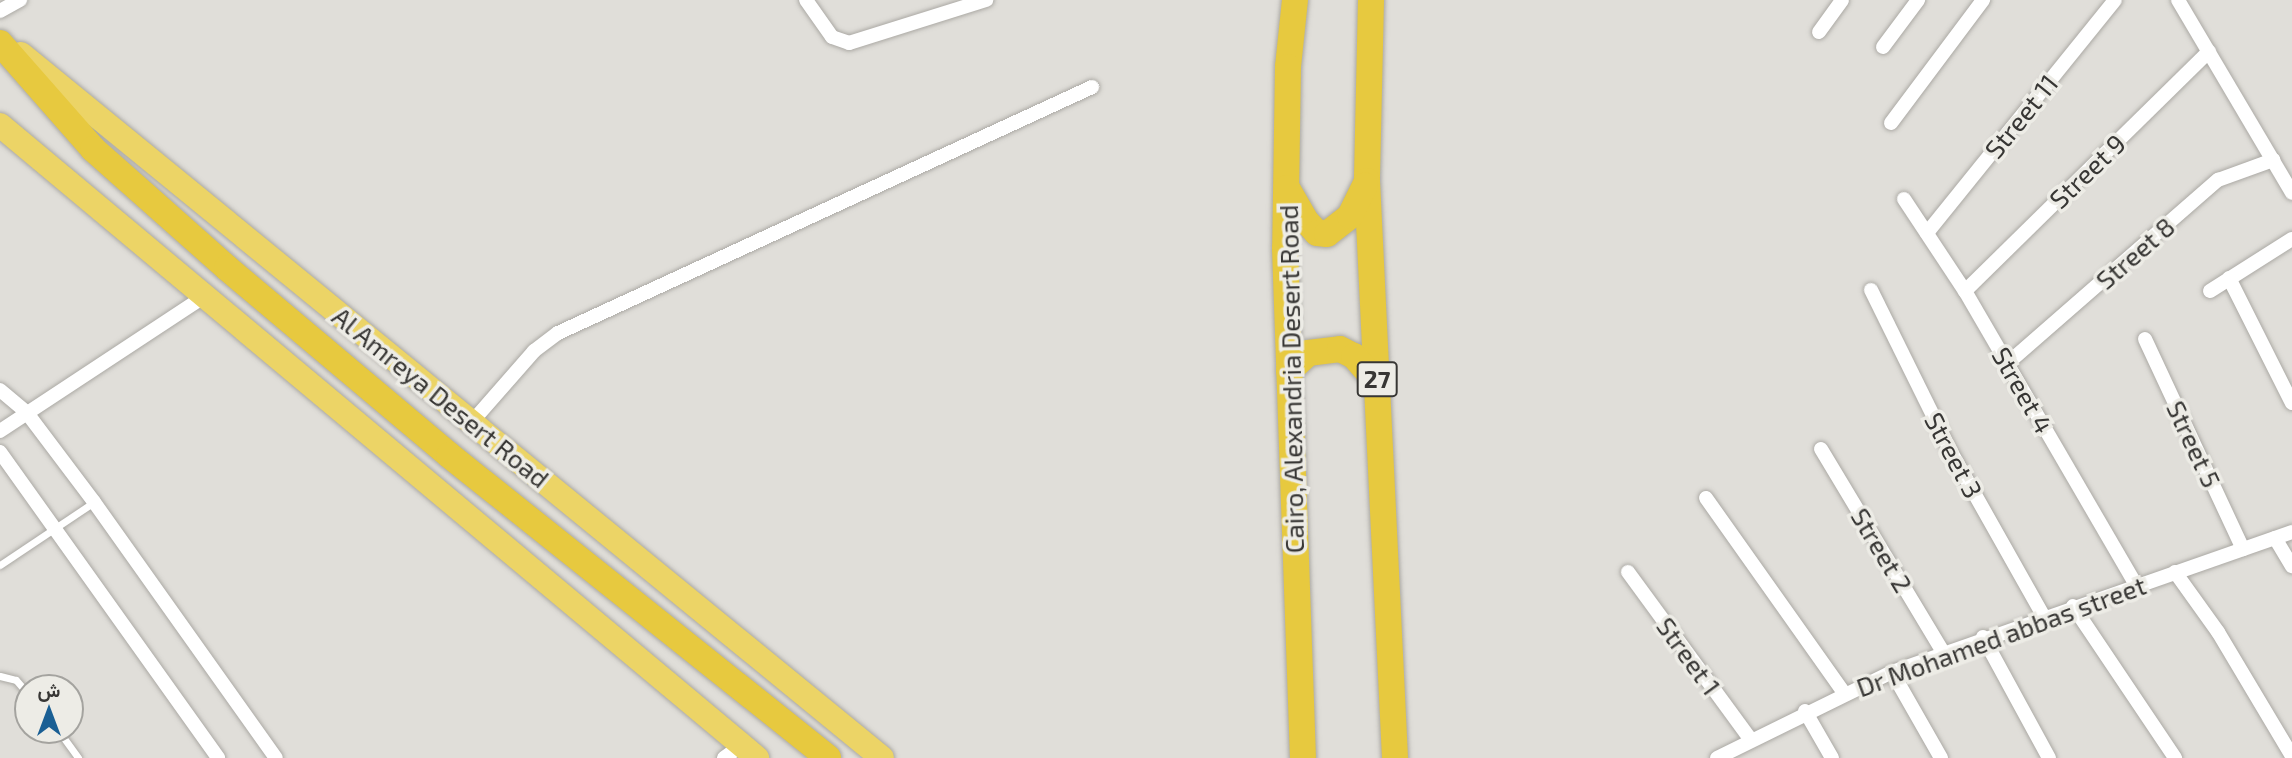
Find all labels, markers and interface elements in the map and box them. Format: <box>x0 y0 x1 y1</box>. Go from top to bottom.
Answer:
street label: Street 11 <box>1978 68 2064 164</box>
street label: Street 9 <box>2043 128 2131 214</box>
street label: Cairo, Alexandria Desert Road <box>1272 204 1310 554</box>
street label: Street 8 <box>2089 210 2181 296</box>
street label: Al Amreya Desert Road <box>326 300 556 494</box>
street label: Street 4 <box>1986 341 2060 439</box>
road number: 27 <box>1356 358 1398 400</box>
street label: Street 5 <box>2160 396 2228 492</box>
street label: Street 3 <box>1919 407 1989 503</box>
street label: Street 2 <box>1845 502 1919 598</box>
street label: Dr Mohamed abbas street <box>1852 569 2150 703</box>
street label: Street 1 <box>1650 611 1728 701</box>
north arrow <box>14 674 84 744</box>
text: ش <box>38 678 60 701</box>

